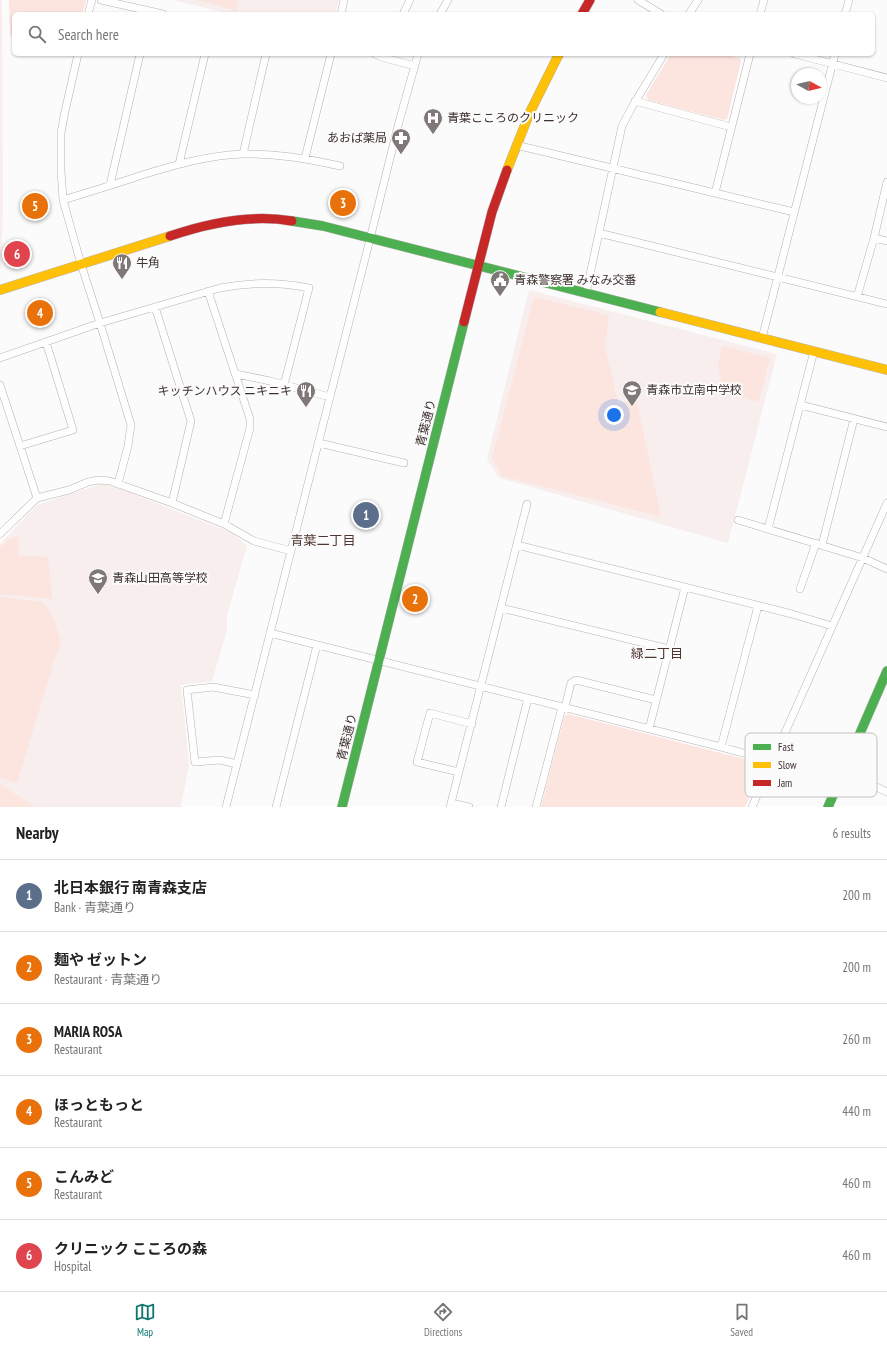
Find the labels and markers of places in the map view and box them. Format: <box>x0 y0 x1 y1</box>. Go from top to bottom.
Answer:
hospital icon: 青葉こころのクリニック <box>422 107 444 135</box>
place label: 青葉こころのクリニック <box>447 110 579 125</box>
pharmacy icon: あおば薬局 <box>390 127 412 155</box>
place label: あおば薬局 <box>327 130 387 145</box>
pin: 3 <box>330 188 356 218</box>
pin: 5 <box>22 191 48 221</box>
pin: 6 <box>4 239 30 269</box>
restaurant icon: 牛角 <box>111 252 133 280</box>
place label: 牛角 <box>136 255 160 270</box>
public building icon: 青森警察署 みなみ交番 <box>489 269 511 297</box>
place label: 青森警察署 みなみ交番 <box>514 272 637 287</box>
pin: 4 <box>27 298 53 328</box>
school or university icon: 青森市立南中学校 <box>621 379 643 407</box>
restaurant icon: キッチンハウス ニキニキ <box>295 380 317 408</box>
place label: 青森市立南中学校 <box>646 382 742 397</box>
place label: キッチンハウス ニキニキ <box>157 383 292 398</box>
pin: 1 <box>353 500 379 530</box>
school or university icon: 青森山田高等学校 <box>87 567 109 595</box>
place label: 青森山田高等学校 <box>112 570 208 585</box>
pin: 2 <box>402 584 428 614</box>

